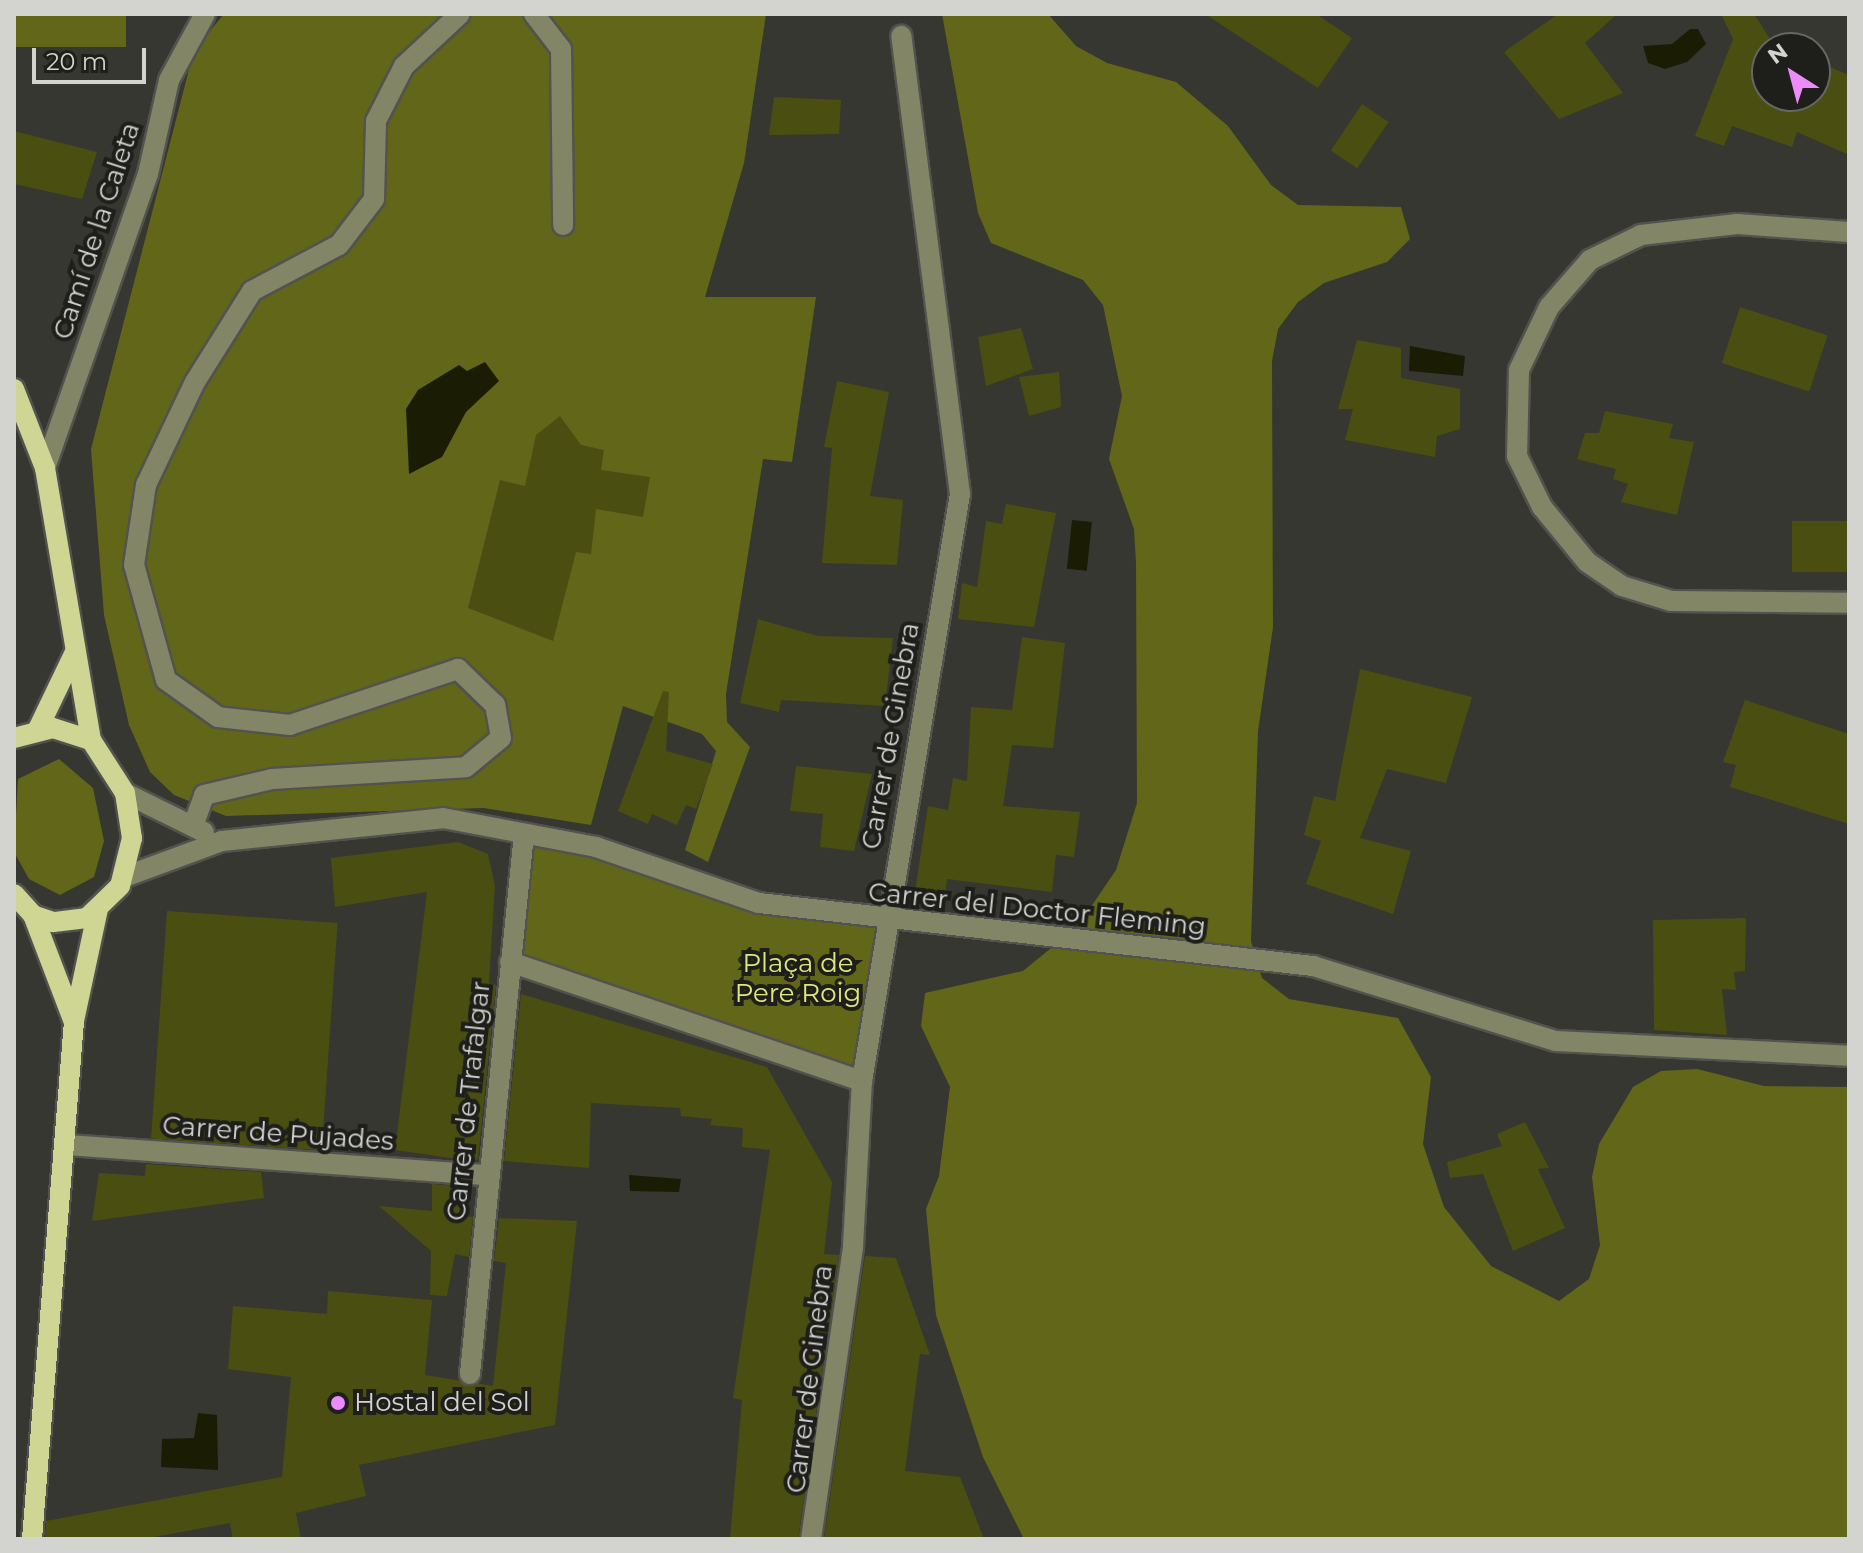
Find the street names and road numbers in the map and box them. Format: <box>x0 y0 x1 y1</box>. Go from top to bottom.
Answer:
street label: Camí de la Caleta <box>47 119 147 343</box>
street label: Carrer de Ginebra <box>856 620 926 852</box>
street label: Carrer del Doctor Fleming <box>867 877 1207 943</box>
street label: Carrer de Trafalgar <box>441 980 497 1222</box>
street label: Carrer de Pujades <box>161 1110 395 1158</box>
street label: Carrer de Ginebra <box>781 1263 839 1495</box>

